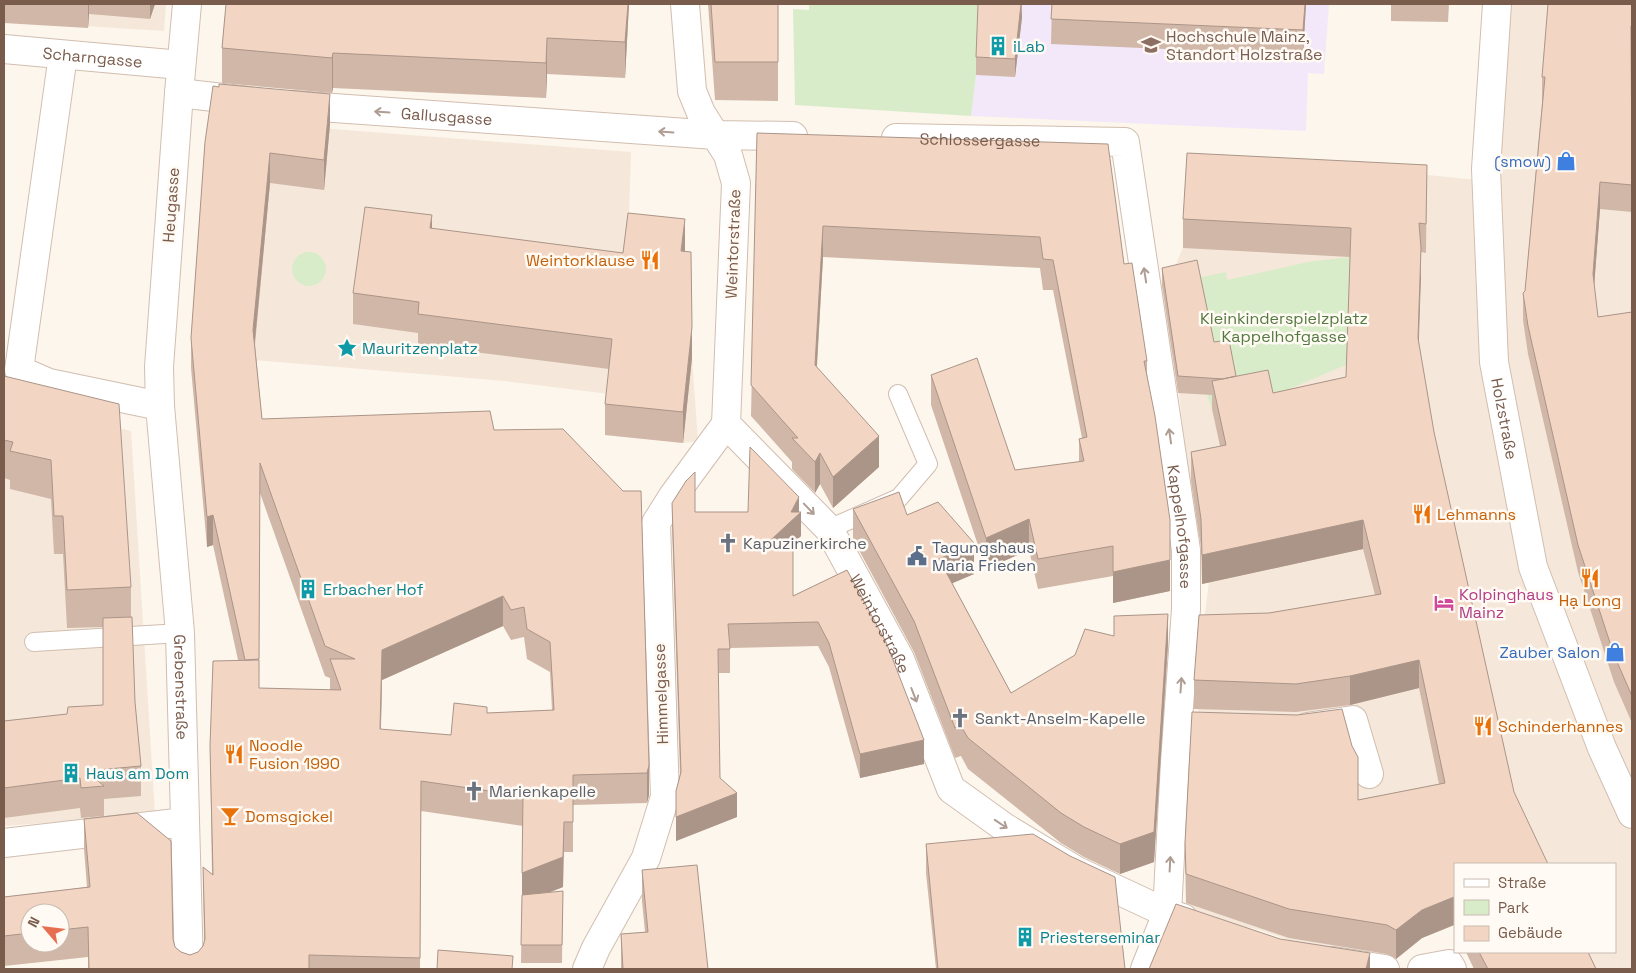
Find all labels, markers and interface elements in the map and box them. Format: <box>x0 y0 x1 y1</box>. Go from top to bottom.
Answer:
place label: Hochschule Mainz, Standort Holzstraße <box>1166 26 1323 65</box>
school or university icon: Hochschule Mainz, Standort Holzstraße <box>1140 34 1162 56</box>
building icon: iLab <box>987 35 1009 57</box>
place label: iLab <box>1013 36 1045 57</box>
street label: Scharngasse <box>42 42 143 72</box>
street label: Gallusgasse <box>400 102 493 130</box>
one-way arrow <box>374 108 390 117</box>
one-way arrow <box>658 127 674 136</box>
street label: Schlossergasse <box>919 128 1041 151</box>
shop icon: (smow) <box>1555 150 1577 172</box>
place label: (smow) <box>1494 151 1551 172</box>
street label: Heugasse <box>158 167 184 243</box>
street label: Weintorstraße <box>721 189 745 299</box>
restaurant icon: Weintorklause <box>639 249 661 271</box>
place label: Weintorklause <box>526 250 635 271</box>
one-way arrow <box>1140 268 1150 284</box>
park label: Kleinkinderspielzplatz Kappelhofgasse <box>1200 308 1368 347</box>
place icon: Mauritzenplatz <box>336 337 358 359</box>
place label: Mauritzenplatz <box>362 338 478 359</box>
street label: Holzstraße <box>1487 376 1523 461</box>
one-way arrow <box>1164 428 1174 444</box>
street label: Kappelhofgasse <box>1163 463 1197 589</box>
one-way arrow <box>803 503 815 515</box>
restaurant icon: Lehmanns <box>1411 503 1433 525</box>
place label: Lehmanns <box>1437 504 1516 525</box>
church icon: Kapuzinerkirche <box>717 532 739 554</box>
place label: Kapuzinerkirche <box>743 533 867 554</box>
place label: Tagungshaus Maria Frieden <box>932 537 1036 576</box>
public building icon: Tagungshaus Maria Frieden <box>906 545 928 567</box>
restaurant icon: Hạ Long <box>1579 567 1601 589</box>
street label: Weintorstraße <box>845 570 915 676</box>
building icon: Erbacher Hof <box>297 578 319 600</box>
place label: Erbacher Hof <box>323 579 423 600</box>
place label: Kolpinghaus Mainz <box>1459 584 1554 623</box>
place label: Hạ Long <box>1559 590 1621 611</box>
hotel icon: Kolpinghaus Mainz <box>1433 592 1455 614</box>
street label: Grebenstraße <box>170 634 193 740</box>
shop icon: Zauber Salon <box>1604 641 1626 663</box>
place label: Zauber Salon <box>1499 642 1600 663</box>
street label: Himmelgasse <box>649 643 673 745</box>
one-way arrow <box>1176 677 1185 693</box>
one-way arrow <box>910 687 919 702</box>
church icon: Sankt-Anselm-Kapelle <box>949 707 971 729</box>
place label: Sankt-Anselm-Kapelle <box>975 708 1145 729</box>
restaurant icon: Schinderhannes <box>1472 715 1494 737</box>
place label: Schinderhannes <box>1498 716 1623 737</box>
place label: Noodle Fusion 1990 <box>249 735 340 774</box>
restaurant icon: Noodle Fusion 1990 <box>223 743 245 765</box>
building icon: Haus am Dom <box>60 762 82 784</box>
place label: Haus am Dom <box>86 763 189 784</box>
church icon: Marienkapelle <box>463 780 485 802</box>
place label: Marienkapelle <box>489 781 596 802</box>
bar icon: Domsgickel <box>219 805 241 827</box>
place label: Domsgickel <box>245 806 333 827</box>
one-way arrow <box>994 819 1008 829</box>
one-way arrow <box>1165 857 1174 873</box>
legend <box>1454 863 1616 953</box>
text: Straße <box>1498 873 1547 892</box>
text: Park <box>1498 898 1529 917</box>
north arrow <box>20 903 70 953</box>
text: N <box>23 914 44 930</box>
text: Gebäude <box>1498 923 1563 942</box>
building icon: Priesterseminar <box>1014 926 1036 948</box>
place label: Priesterseminar <box>1040 927 1160 948</box>

